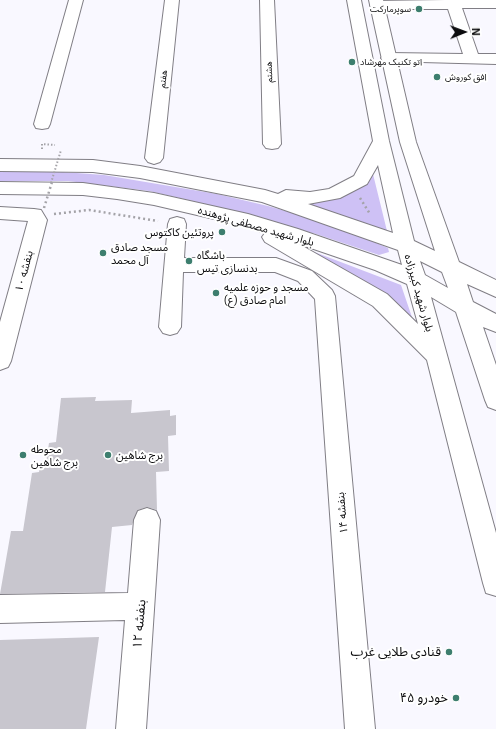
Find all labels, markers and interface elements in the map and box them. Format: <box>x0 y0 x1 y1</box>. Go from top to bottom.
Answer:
place label: سوپرمارکت <box>370 4 411 14</box>
marker: سوپرمارکت <box>414 4 424 14</box>
north arrow <box>444 12 484 52</box>
text: N <box>470 28 483 36</box>
marker: اتو تکنیک مهرشاد <box>347 57 357 67</box>
place label: اتو تکنیک مهرشاد <box>360 57 422 67</box>
street label: هشتم <box>263 61 275 83</box>
street label: هفتم <box>157 69 169 89</box>
marker: افق کوروش <box>432 72 442 82</box>
place label: افق کوروش <box>445 72 487 82</box>
street label: بلوار شهید مصطفی پژوهنده <box>196 203 316 249</box>
place label: پروتئین کاکتوس <box>145 225 214 239</box>
marker: پروتئین کاکتوس <box>217 227 227 237</box>
place label: مسجد صادق آل محمد <box>111 240 168 266</box>
marker: مسجد صادق آل محمد <box>98 248 108 258</box>
place label: باشگاه بدنسازی تیس <box>197 248 258 274</box>
street label: بنفشه ۱۰ <box>12 249 36 293</box>
street label: بلوار شهید کبیرزاده <box>402 253 436 333</box>
marker: باشگاه بدنسازی تیس <box>184 256 194 266</box>
place label: مسجد و حوزه علمیه امام صادق (ع) <box>224 280 309 306</box>
marker: مسجد و حوزه علمیه امام صادق (ع) <box>211 288 221 298</box>
place label: محوطه برج شاهین <box>31 442 78 468</box>
place label: برج شاهین <box>116 448 163 462</box>
marker: محوطه برج شاهین <box>18 450 28 460</box>
marker: برج شاهین <box>103 450 113 460</box>
street label: بنفشه ۱۴ <box>334 492 350 534</box>
street label: بنفشه ۱۲ <box>129 599 149 649</box>
place label: قنادی طلایی غرب <box>350 644 441 660</box>
marker: قنادی طلایی غرب <box>444 647 454 657</box>
place label: خودرو ۴۵ <box>400 690 448 706</box>
marker: خودرو ۴۵ <box>451 693 461 703</box>

